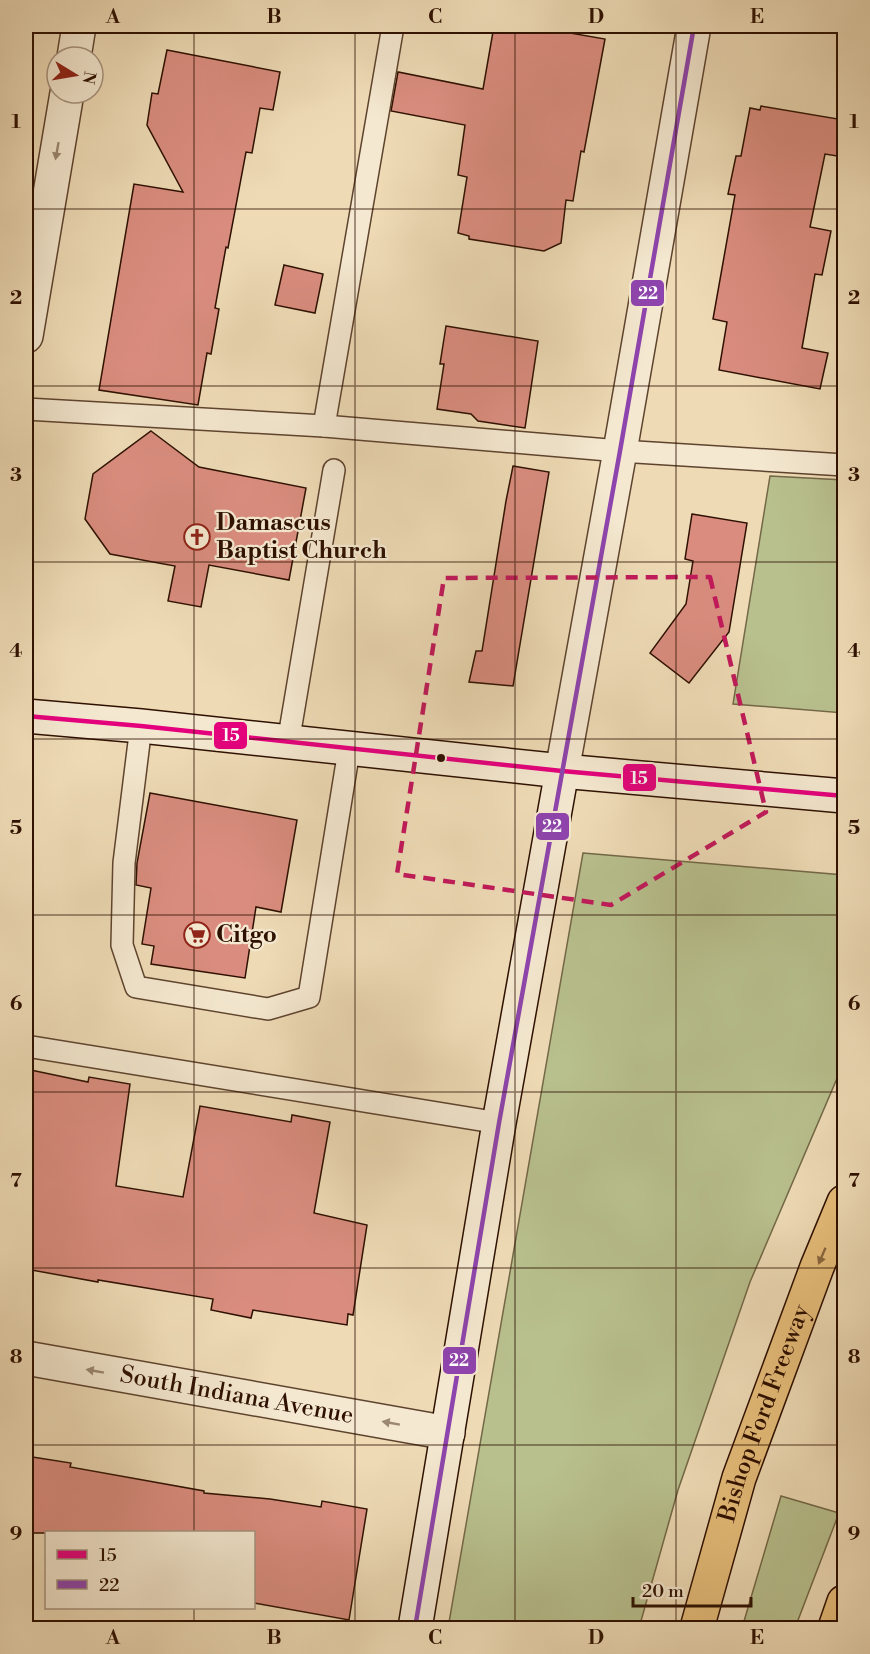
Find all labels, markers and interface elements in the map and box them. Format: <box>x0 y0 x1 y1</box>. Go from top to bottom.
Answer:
text: A <box>105 5 121 30</box>
text: B <box>266 5 282 30</box>
text: C <box>428 5 442 30</box>
text: D <box>588 5 604 30</box>
text: E <box>750 5 764 30</box>
north arrow <box>45 45 105 105</box>
text: N <box>78 70 100 86</box>
text: 1 <box>11 110 21 135</box>
text: 1 <box>849 110 859 135</box>
one-way arrow <box>53 141 62 160</box>
line badge: 22 <box>630 279 665 307</box>
text: 22 <box>638 284 658 304</box>
text: 2 <box>10 286 22 311</box>
text: 2 <box>848 286 860 311</box>
text: 3 <box>10 463 22 488</box>
text: 3 <box>848 463 860 488</box>
place label: Damascus Baptist Church <box>216 508 387 566</box>
church icon: Damascus Baptist Church <box>182 522 212 552</box>
text: 4 <box>9 639 23 664</box>
text: 4 <box>847 639 861 664</box>
line badge: 15 <box>213 721 248 750</box>
text: 15 <box>222 726 240 746</box>
unlabelled marker <box>435 752 447 764</box>
line badge: 15 <box>622 763 657 792</box>
text: 15 <box>630 769 648 789</box>
line badge: 22 <box>535 812 570 841</box>
text: 5 <box>10 816 22 841</box>
text: 5 <box>848 816 860 841</box>
text: 22 <box>542 817 562 837</box>
supermarket icon: Citgo <box>182 920 212 950</box>
place label: Citgo <box>216 920 277 950</box>
text: 6 <box>10 992 23 1017</box>
text: 6 <box>848 992 861 1017</box>
text: 7 <box>10 1169 22 1194</box>
text: 7 <box>848 1169 860 1194</box>
one-way arrow <box>817 1247 826 1265</box>
street label: Bishop Ford Freeway <box>712 1300 817 1526</box>
text: 8 <box>10 1345 23 1370</box>
text: 8 <box>848 1345 861 1370</box>
line badge: 22 <box>442 1346 477 1375</box>
text: 22 <box>449 1351 469 1371</box>
street label: South Indiana Avenue <box>118 1360 356 1431</box>
one-way arrow <box>86 1366 105 1375</box>
one-way arrow <box>381 1418 400 1427</box>
text: 9 <box>10 1522 22 1547</box>
text: 9 <box>848 1522 860 1547</box>
legend <box>45 1531 255 1609</box>
text: 15 <box>99 1544 117 1567</box>
scale bar <box>633 1570 752 1608</box>
text: 22 <box>99 1574 120 1597</box>
text: 20 m <box>642 1580 684 1603</box>
text: A <box>105 1626 121 1651</box>
text: B <box>266 1626 282 1651</box>
text: C <box>428 1626 442 1651</box>
text: D <box>588 1626 604 1651</box>
text: E <box>750 1626 764 1651</box>

